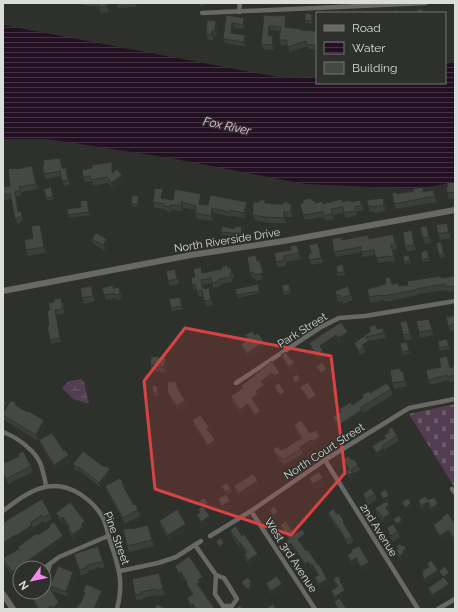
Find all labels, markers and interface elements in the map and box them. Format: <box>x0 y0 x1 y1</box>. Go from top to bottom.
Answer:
legend <box>316 12 446 84</box>
text: Road <box>352 21 381 35</box>
text: Water <box>352 41 386 55</box>
text: Building <box>352 61 398 75</box>
water label: Fox River <box>202 114 253 138</box>
street label: North Riverside Drive <box>173 226 282 255</box>
street label: Park Street <box>275 310 330 351</box>
street label: North Court Street <box>282 420 367 482</box>
street label: 2nd Avenue <box>357 501 400 560</box>
street label: Pine Street <box>101 510 132 567</box>
street label: West 3rd Avenue <box>262 515 320 596</box>
north arrow <box>12 560 52 600</box>
text: N <box>16 578 32 592</box>

